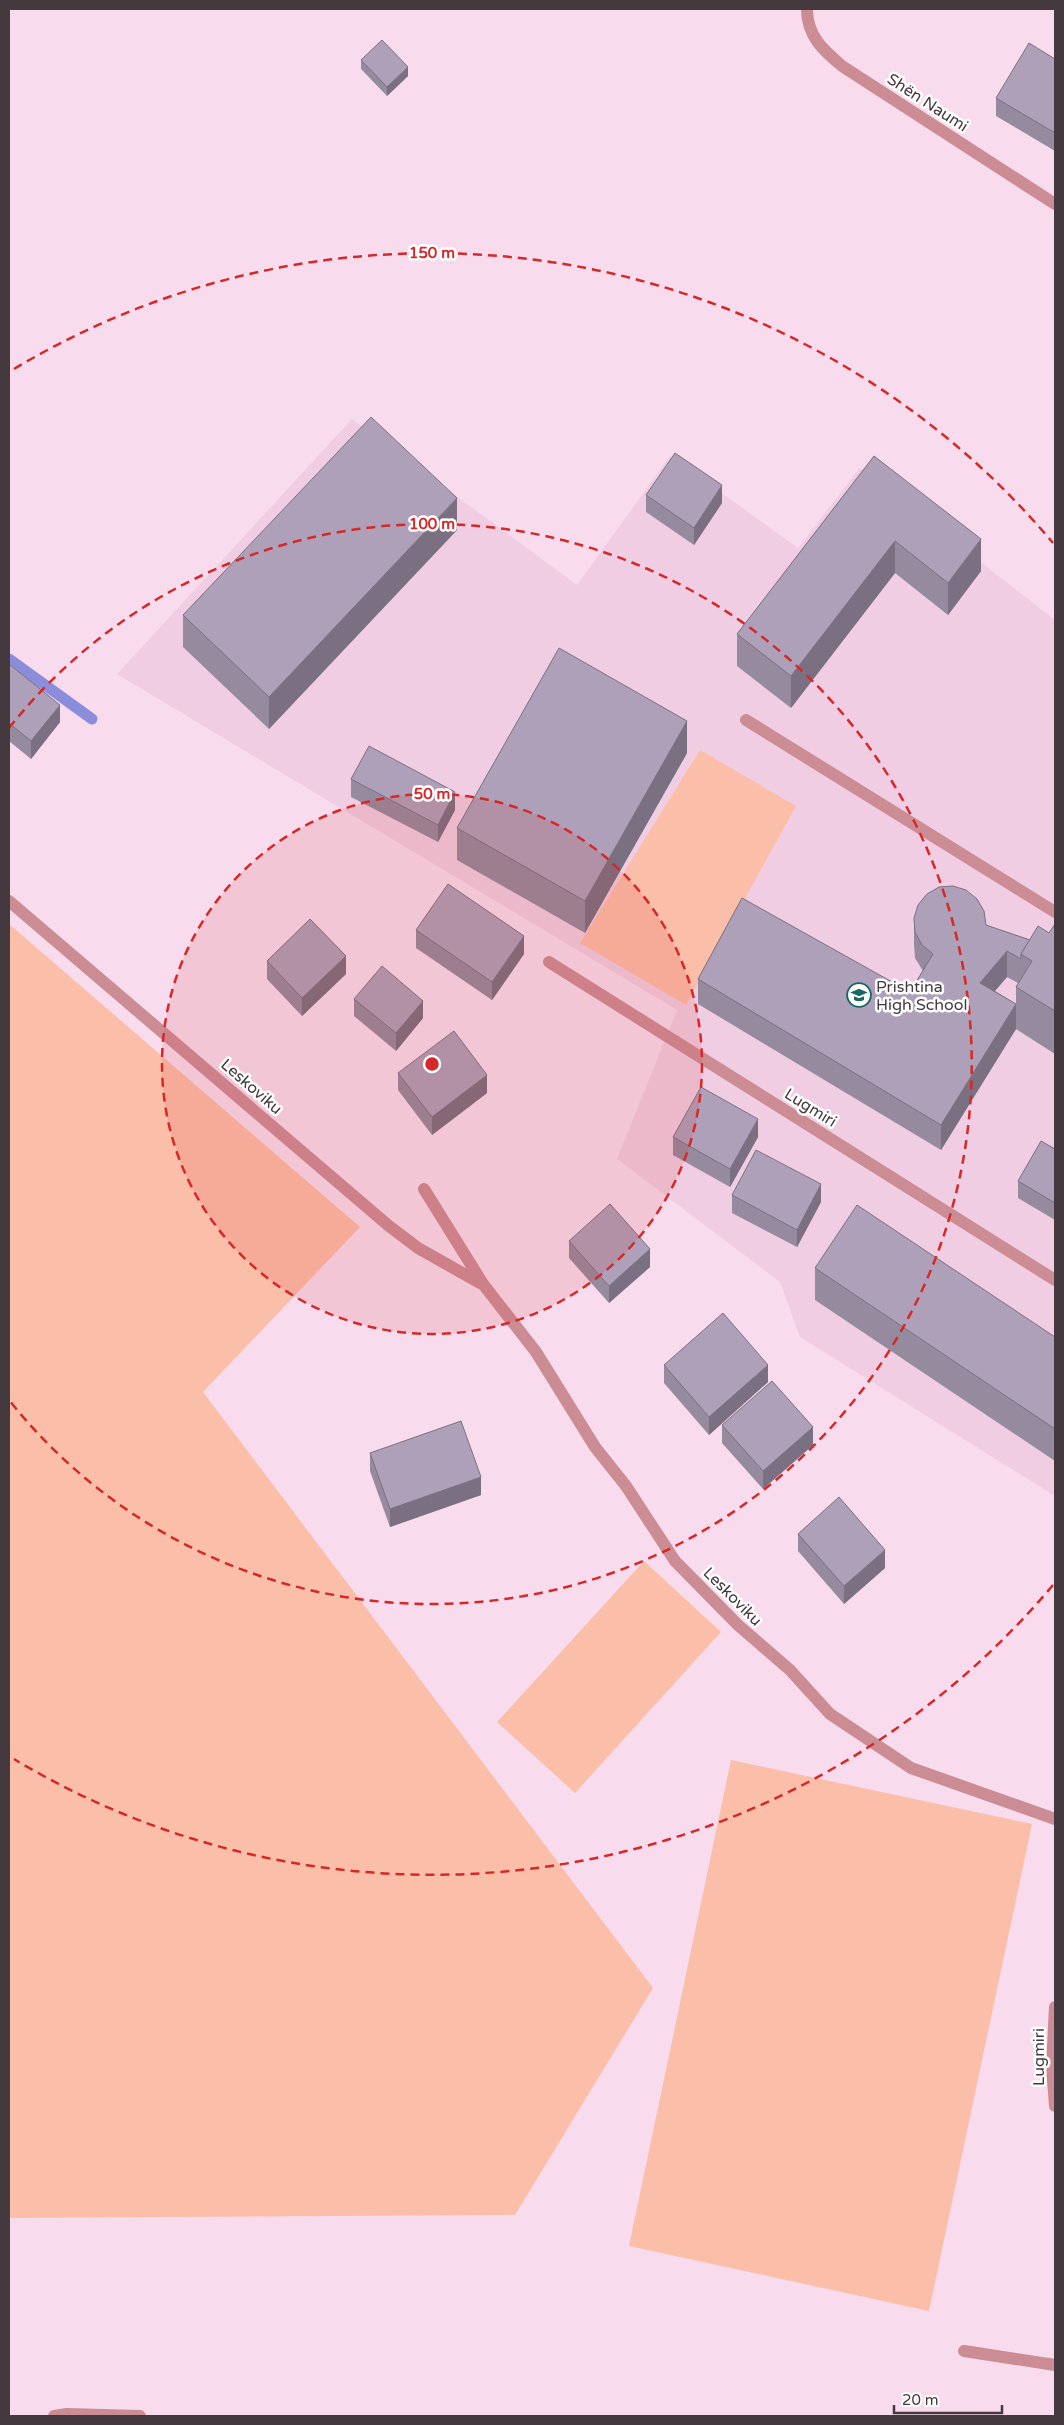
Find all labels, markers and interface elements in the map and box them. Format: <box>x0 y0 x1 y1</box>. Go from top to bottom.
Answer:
street label: Shën Naumi <box>883 69 972 136</box>
text: 150 m <box>409 244 455 262</box>
text: 100 m <box>409 515 455 533</box>
text: 50 m <box>414 785 450 803</box>
place label: Prishtina High School <box>876 977 967 1015</box>
school or university icon: Prishtina High School <box>846 982 872 1008</box>
street label: Leskoviku <box>216 1055 286 1119</box>
centre of rings <box>423 1055 441 1073</box>
street label: Lugmiri <box>781 1084 840 1132</box>
street label: Leskoviku <box>699 1563 766 1630</box>
street label: Lugmiri <box>1029 2028 1049 2086</box>
scale bar <box>894 2382 1002 2414</box>
text: 20 m <box>902 2391 939 2409</box>

